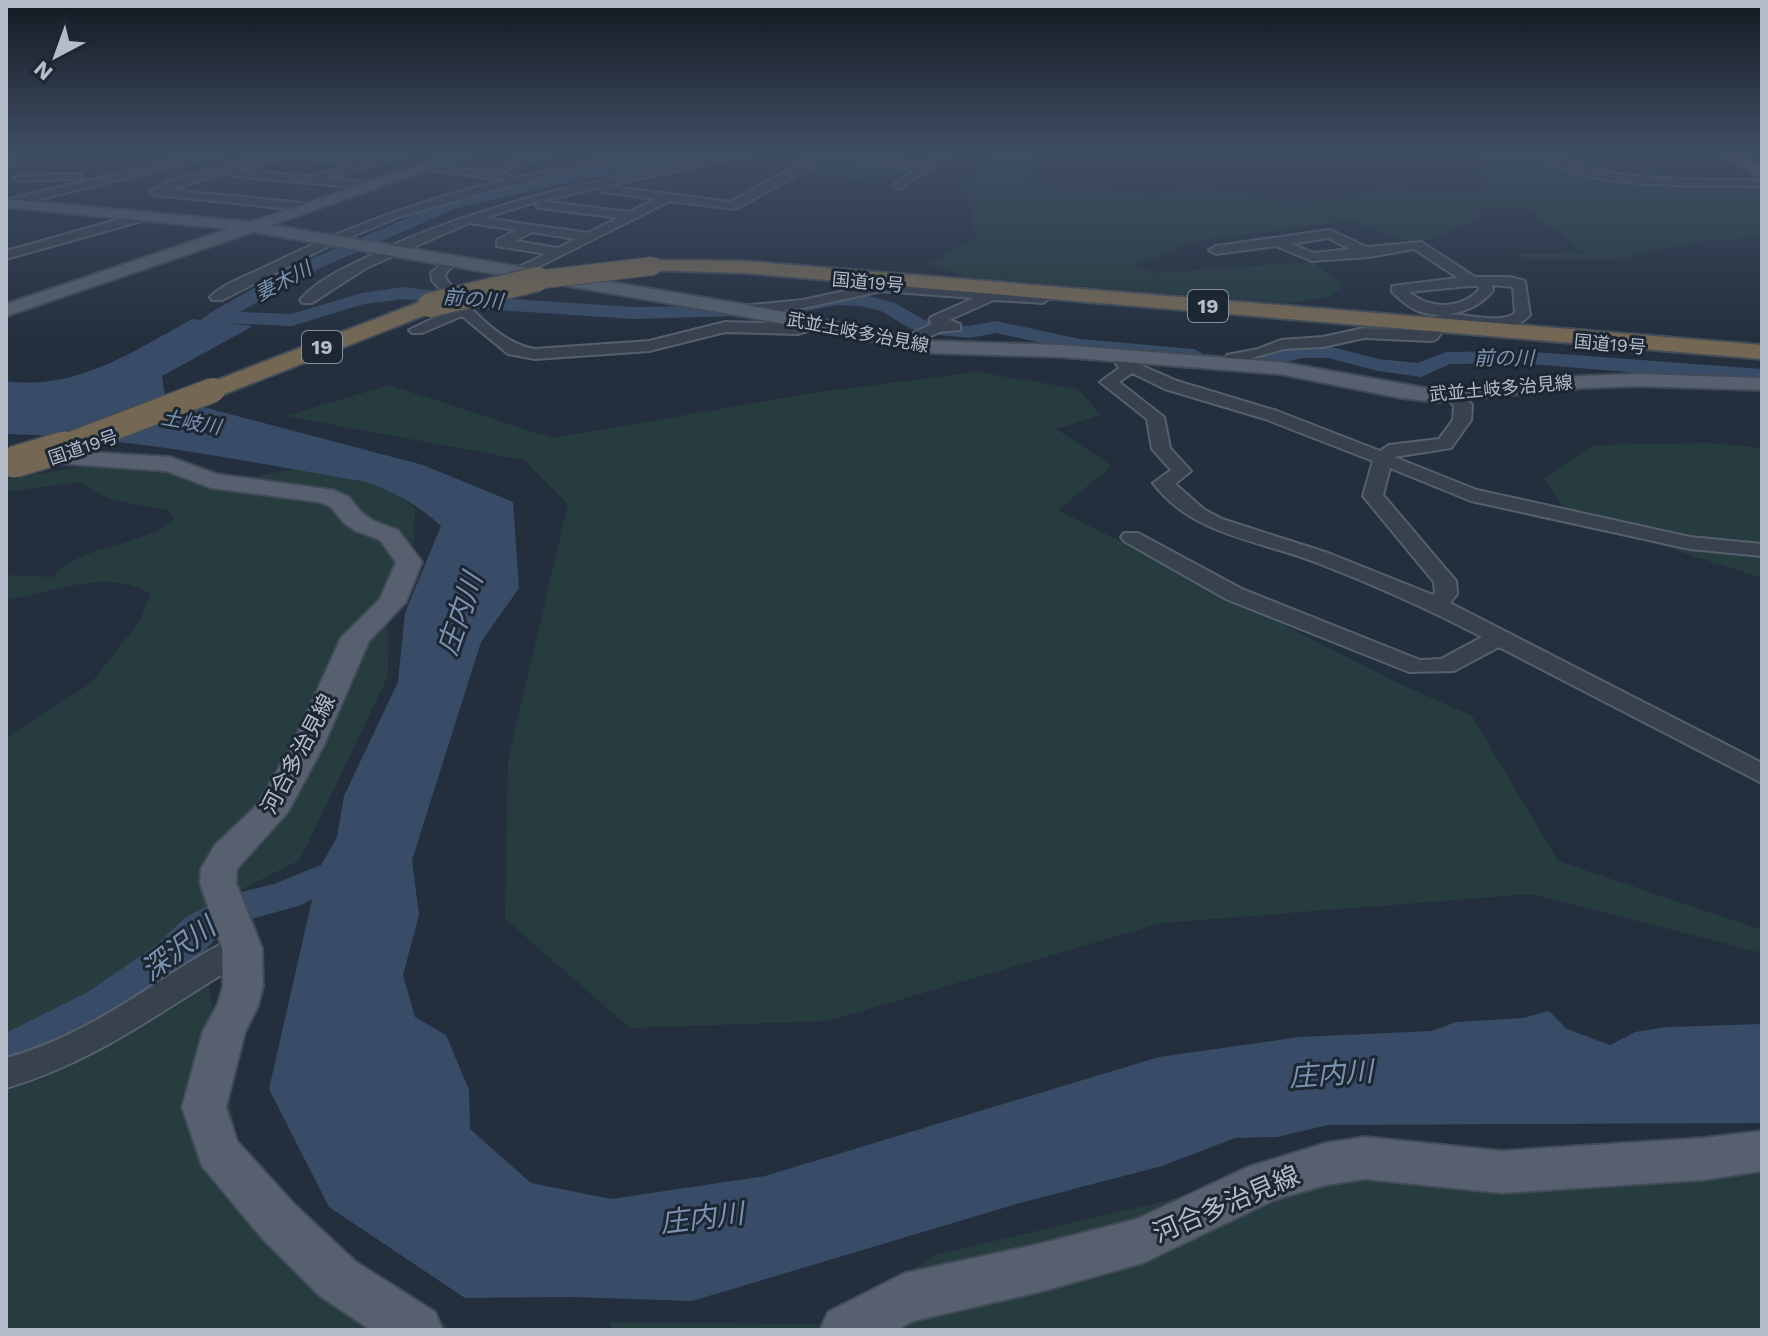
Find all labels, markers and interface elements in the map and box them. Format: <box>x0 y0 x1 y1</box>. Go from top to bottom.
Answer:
north arrow <box>16 16 96 96</box>
text: N <box>29 56 58 86</box>
water label: 妻木川 <box>251 255 317 306</box>
street label: 国道19号 <box>831 268 905 296</box>
water label: 前の川 <box>442 284 506 314</box>
road number: 19 <box>1188 290 1228 322</box>
street label: 武並土岐多治見線 <box>785 308 931 356</box>
street label: 国道19号 <box>1573 330 1647 358</box>
road number: 19 <box>302 331 342 363</box>
water label: 前の川 <box>1474 346 1536 370</box>
street label: 武並土岐多治見線 <box>1428 371 1574 405</box>
water label: 土岐川 <box>159 405 225 439</box>
street label: 国道19号 <box>45 425 121 469</box>
water label: 庄内川 <box>431 566 490 659</box>
street label: 河合多治見線 <box>256 690 340 818</box>
water label: 深沢川 <box>135 909 224 987</box>
water label: 庄内川 <box>1288 1054 1377 1093</box>
street label: 河合多治見線 <box>1148 1160 1304 1248</box>
water label: 庄内川 <box>658 1196 749 1239</box>

